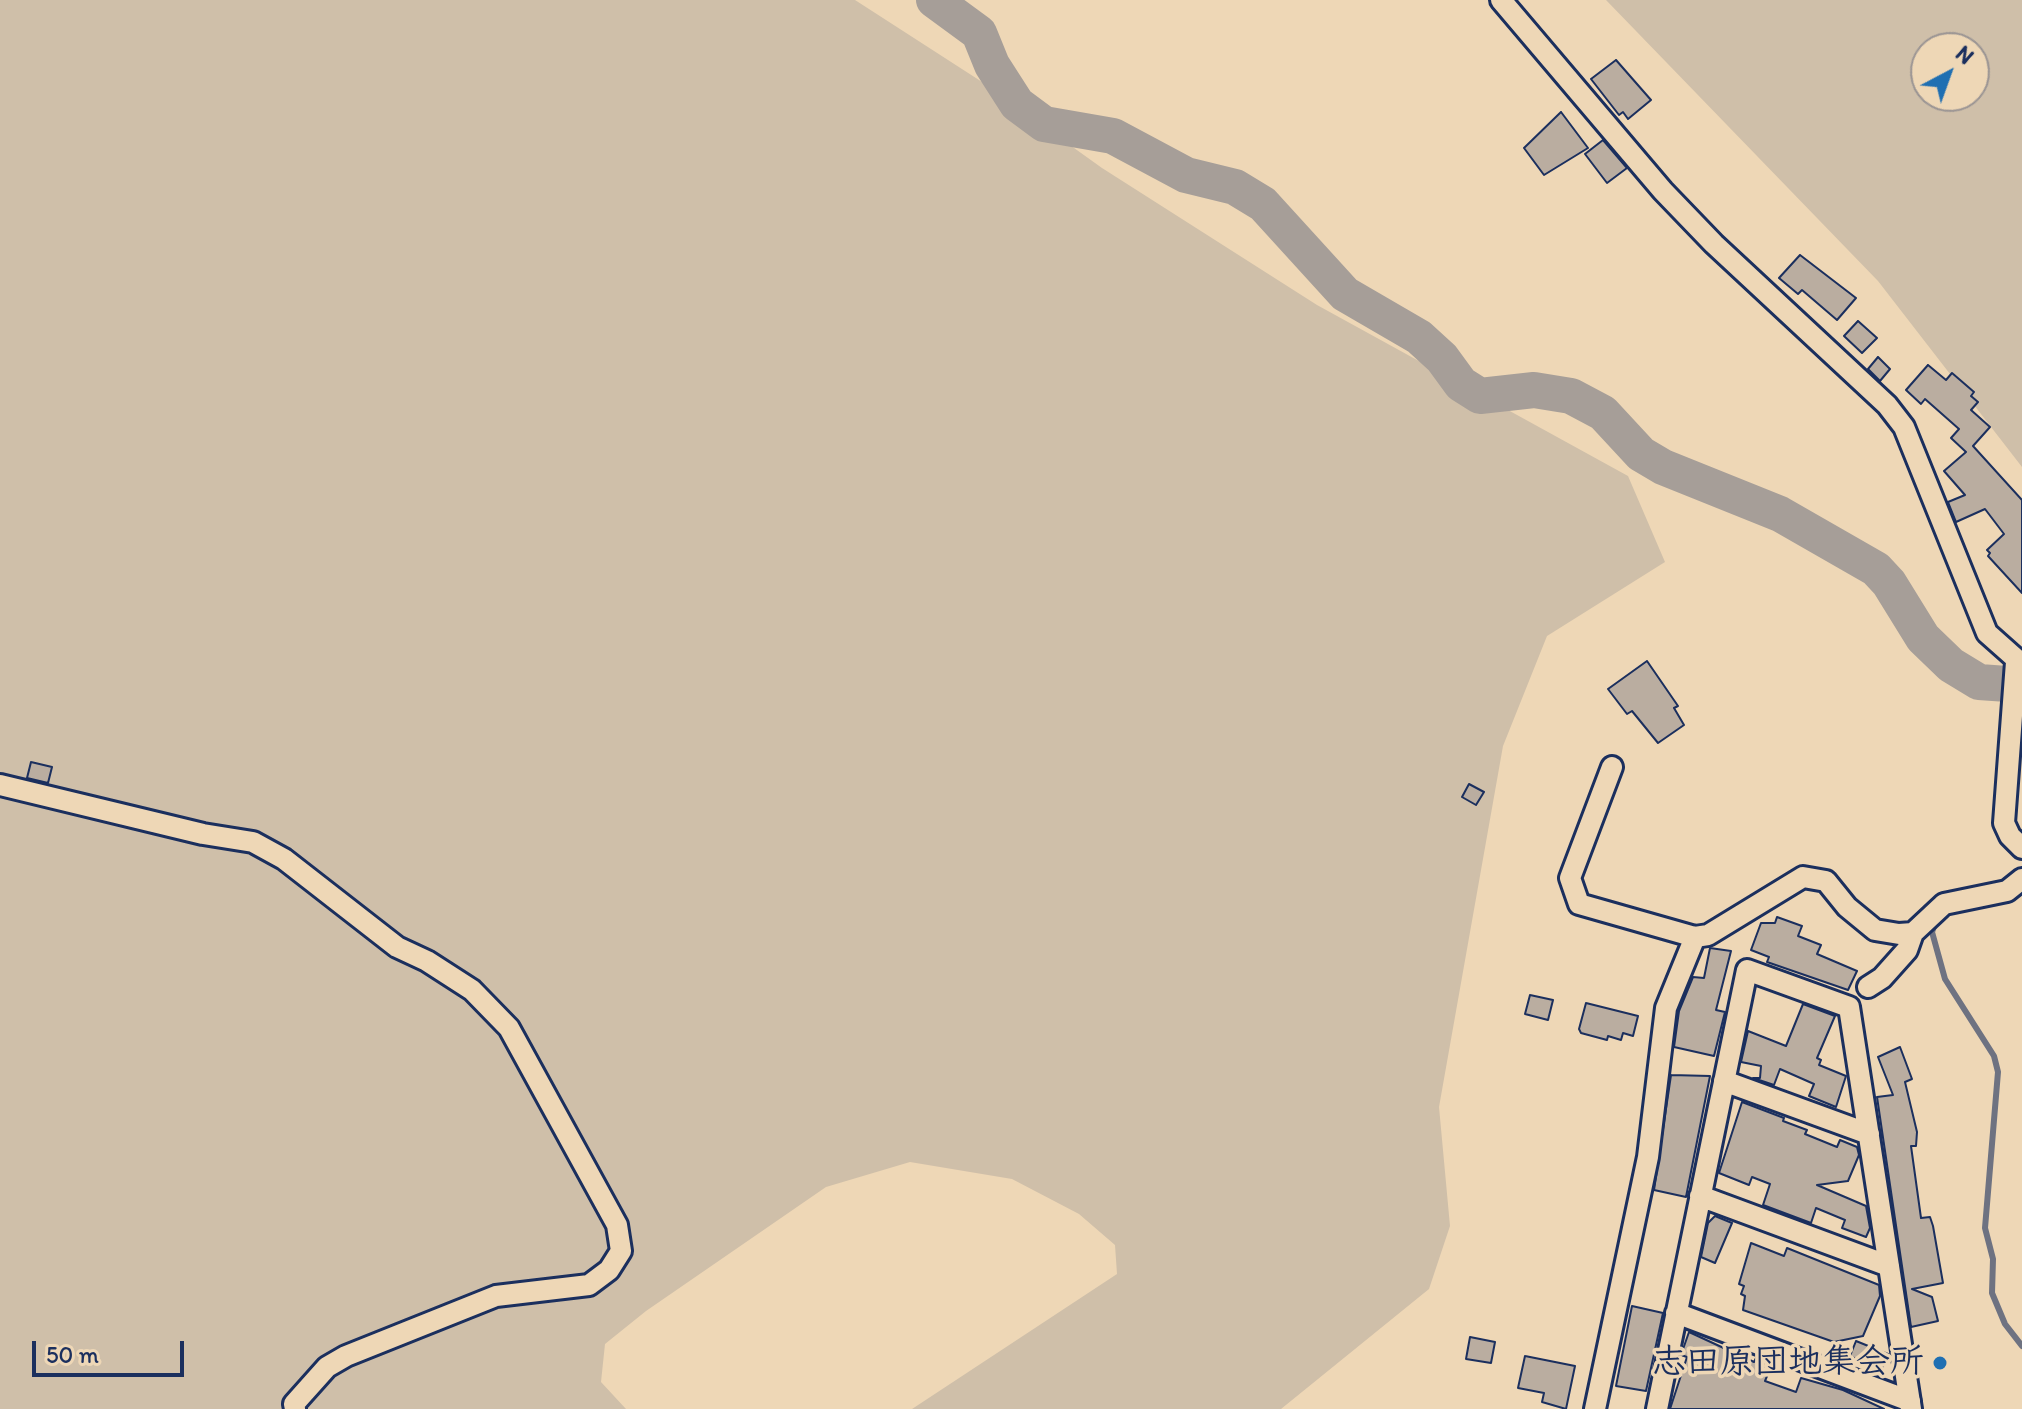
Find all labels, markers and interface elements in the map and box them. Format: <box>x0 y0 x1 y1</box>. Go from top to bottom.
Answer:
north arrow <box>1910 32 1990 112</box>
text: N <box>1950 40 1979 70</box>
scale bar <box>36 1325 188 1375</box>
text: 50 m <box>46 1340 99 1369</box>
place label: 志田原団地集会所 <box>1652 1343 1924 1383</box>
marker: 志田原団地集会所 <box>1931 1354 1949 1372</box>

